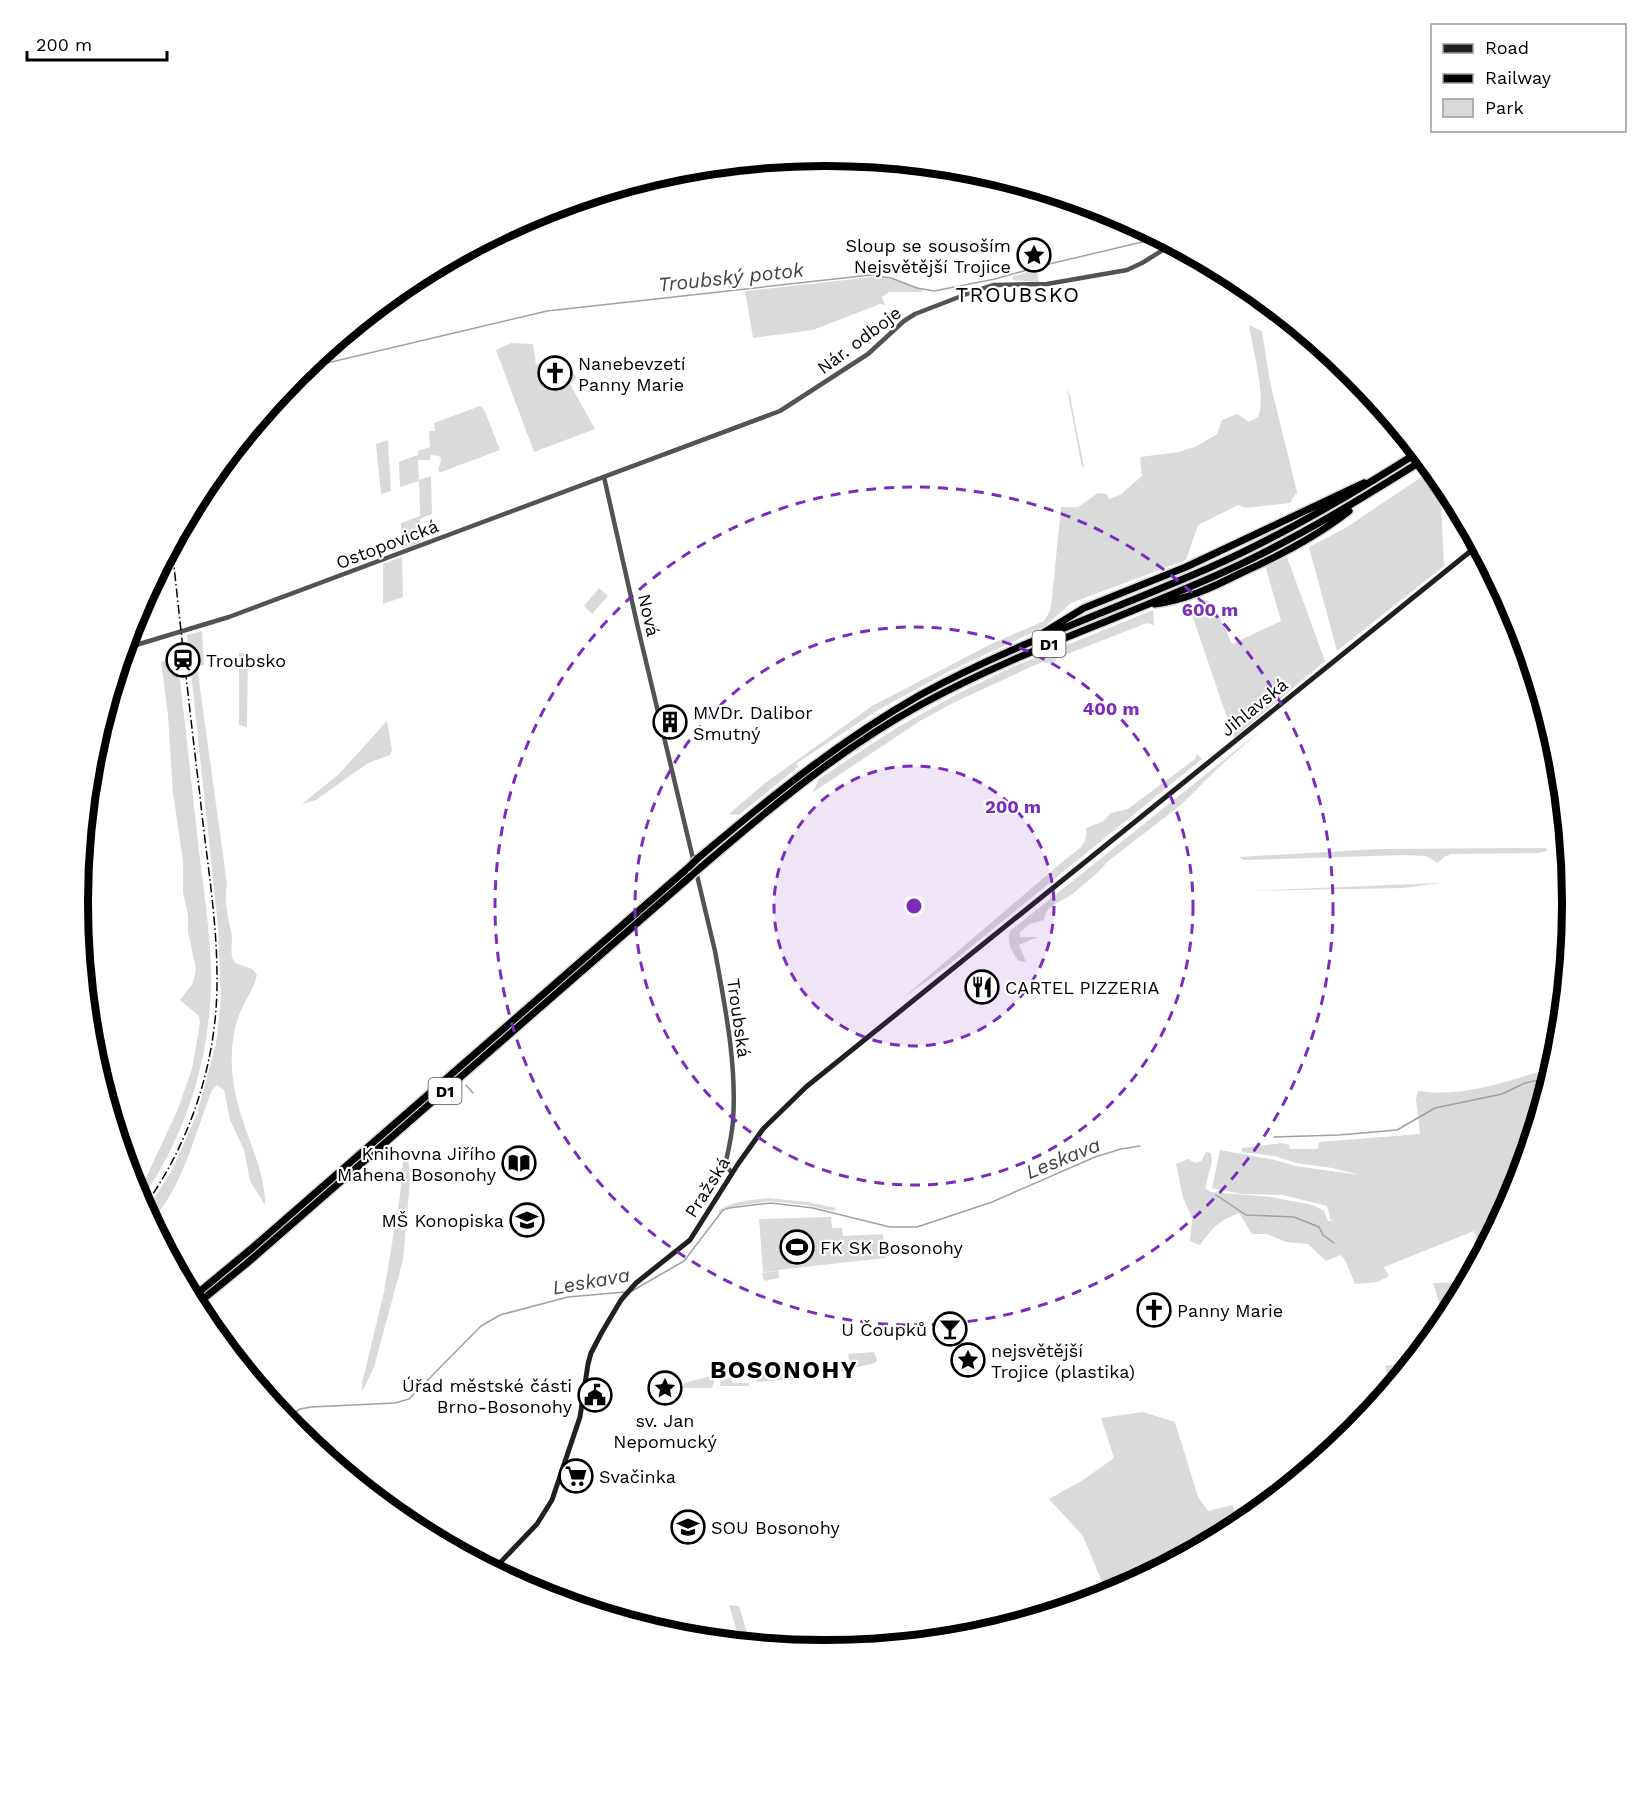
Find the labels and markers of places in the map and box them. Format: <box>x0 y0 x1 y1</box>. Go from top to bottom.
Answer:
place label: Sloup se sousoším Nejsvětější Trojice <box>846 235 1011 277</box>
place icon: Sloup se sousoším Nejsvětější Trojice <box>1016 237 1052 273</box>
place label: Nanebevzetí Panny Marie <box>578 353 686 395</box>
church icon: Nanebevzetí Panny Marie <box>537 355 573 391</box>
station icon: Troubsko <box>165 642 201 678</box>
place label: Troubsko <box>206 650 286 671</box>
place label: MVDr. Dalibor Smutný <box>693 702 813 744</box>
building icon: MVDr. Dalibor Smutný <box>652 704 688 740</box>
centre of rings <box>904 896 924 916</box>
restaurant icon: CARTEL PIZZERIA <box>964 969 1000 1005</box>
place label: CARTEL PIZZERIA <box>1005 977 1159 998</box>
place label: Knihovna Jiřího Mahena Bosonohy <box>337 1143 497 1185</box>
library icon: Knihovna Jiřího Mahena Bosonohy <box>501 1145 537 1181</box>
school or university icon: MŠ Konopiska <box>509 1202 545 1238</box>
place label: MŠ Konopiska <box>381 1210 504 1231</box>
sports icon: FK SK Bosonohy <box>779 1229 815 1265</box>
place label: FK SK Bosonohy <box>820 1237 964 1258</box>
church icon: Panny Marie <box>1136 1292 1172 1328</box>
place label: Panny Marie <box>1177 1300 1283 1321</box>
bar icon: U Čoupků <box>932 1311 968 1347</box>
place label: U Čoupků <box>841 1319 927 1340</box>
place label: nejsvětější Trojice (plastika) <box>991 1340 1135 1382</box>
place icon: nejsvětější Trojice (plastika) <box>950 1342 986 1378</box>
place icon: sv. Jan Nepomucký <box>647 1370 683 1406</box>
place label: Úřad městské části Brno-Bosonohy <box>402 1375 573 1417</box>
public building icon: Úřad městské části Brno-Bosonohy <box>577 1377 613 1413</box>
place label: sv. Jan Nepomucký <box>613 1410 717 1452</box>
supermarket icon: Svačinka <box>558 1458 594 1494</box>
place label: Svačinka <box>599 1466 676 1487</box>
school or university icon: SOU Bosonohy <box>670 1509 706 1545</box>
place label: SOU Bosonohy <box>711 1517 841 1538</box>

